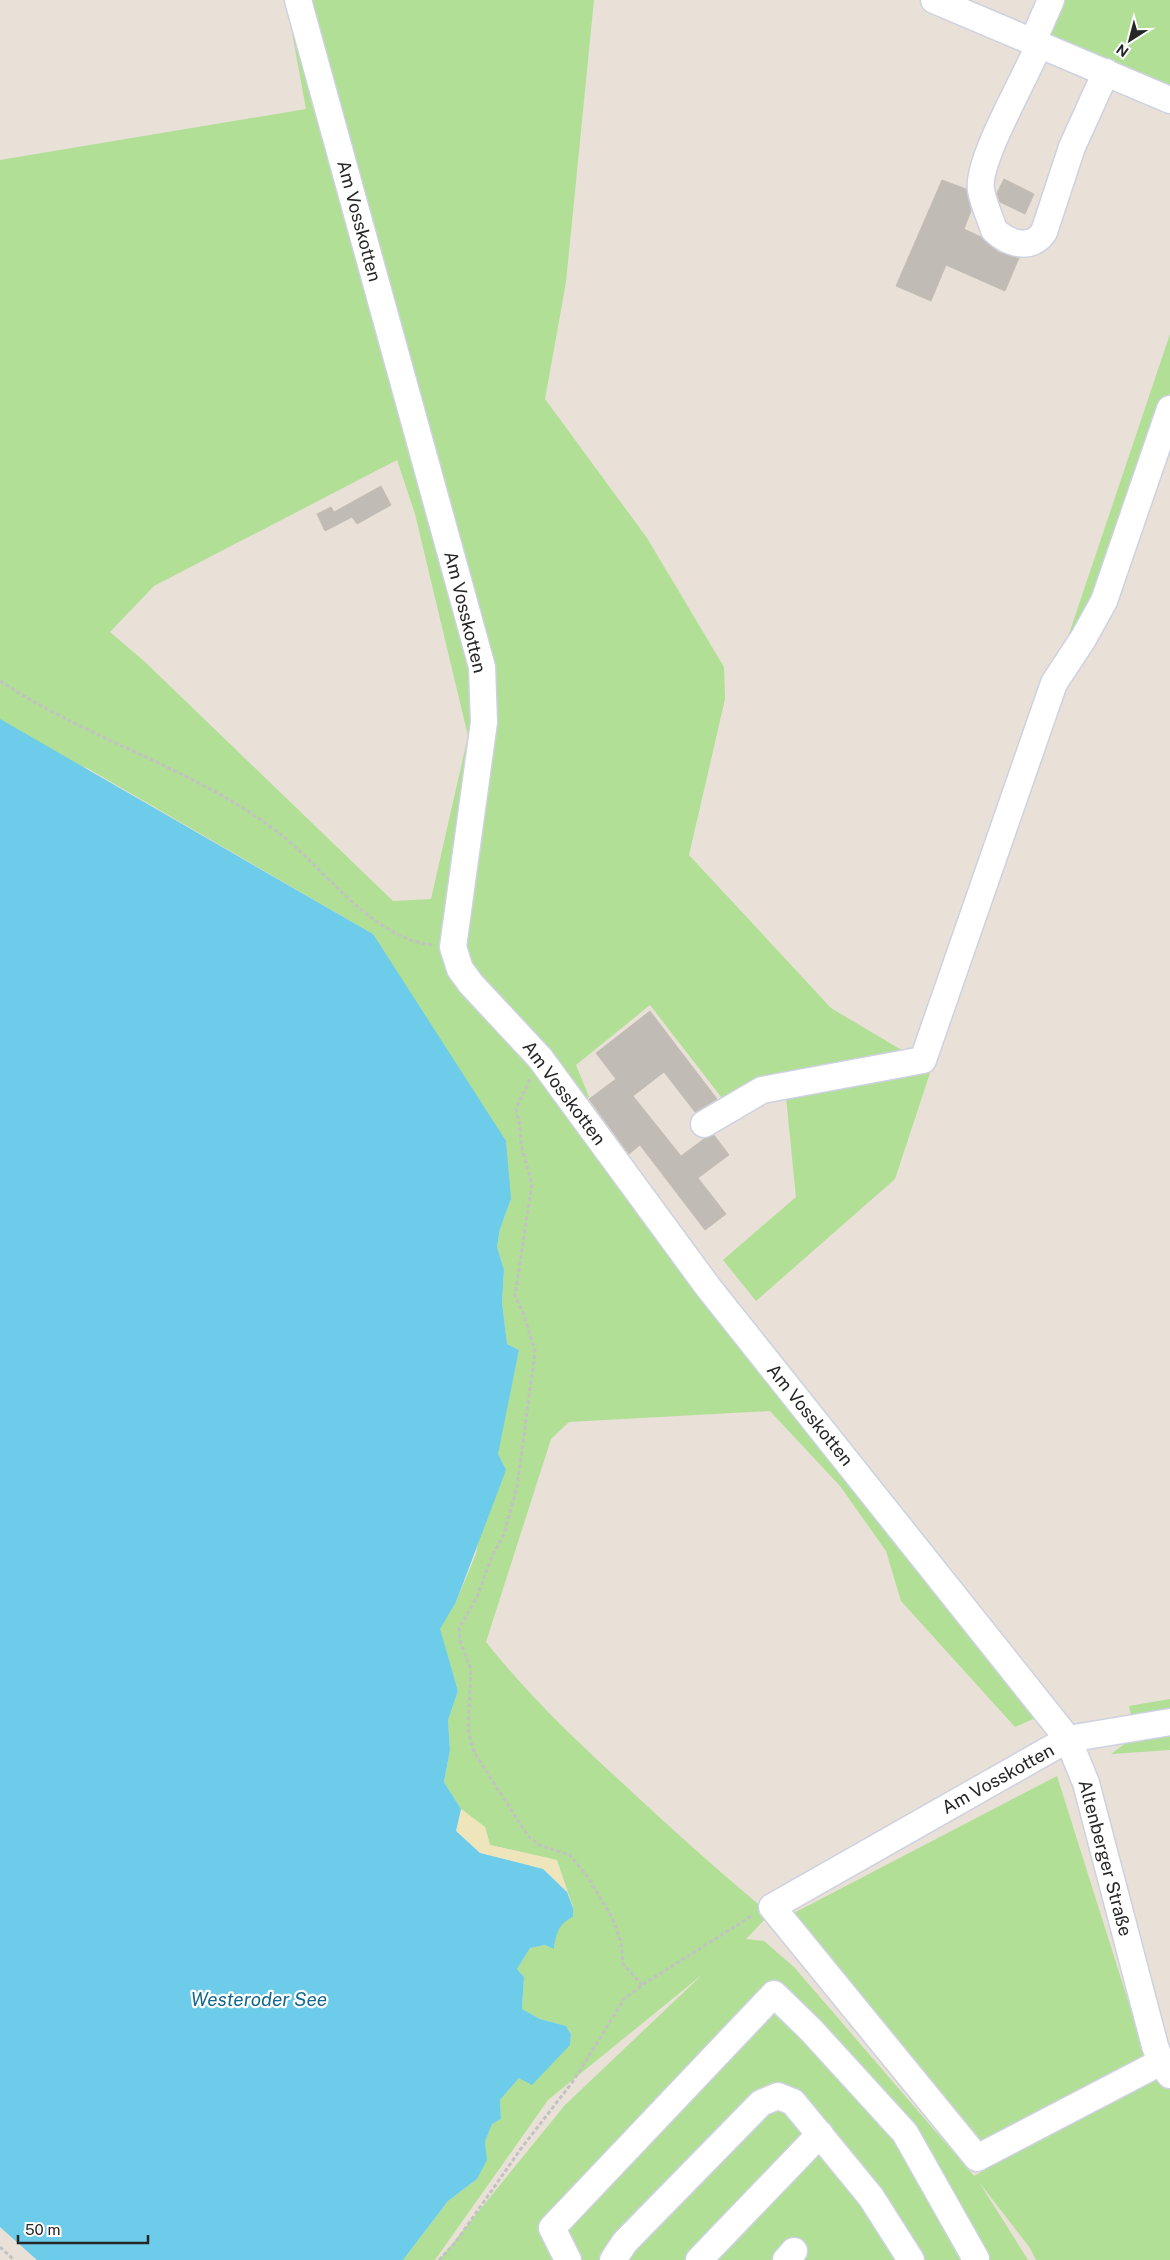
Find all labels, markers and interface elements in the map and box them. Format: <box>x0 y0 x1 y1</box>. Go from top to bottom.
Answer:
north arrow <box>1105 15 1155 65</box>
text: N <box>1113 41 1131 60</box>
street label: Am Vosskotten <box>333 158 386 284</box>
street label: Am Vosskotten <box>440 549 491 675</box>
street label: Am Vosskotten <box>518 1037 610 1149</box>
street label: Am Vosskotten <box>763 1360 858 1470</box>
street label: Am Vosskotten <box>938 1739 1057 1818</box>
street label: Altenberger Straße <box>1074 1777 1136 1938</box>
water label: Westeroder See <box>191 1988 327 2010</box>
scale bar <box>18 2212 148 2244</box>
text: 50 m <box>25 2221 60 2238</box>

